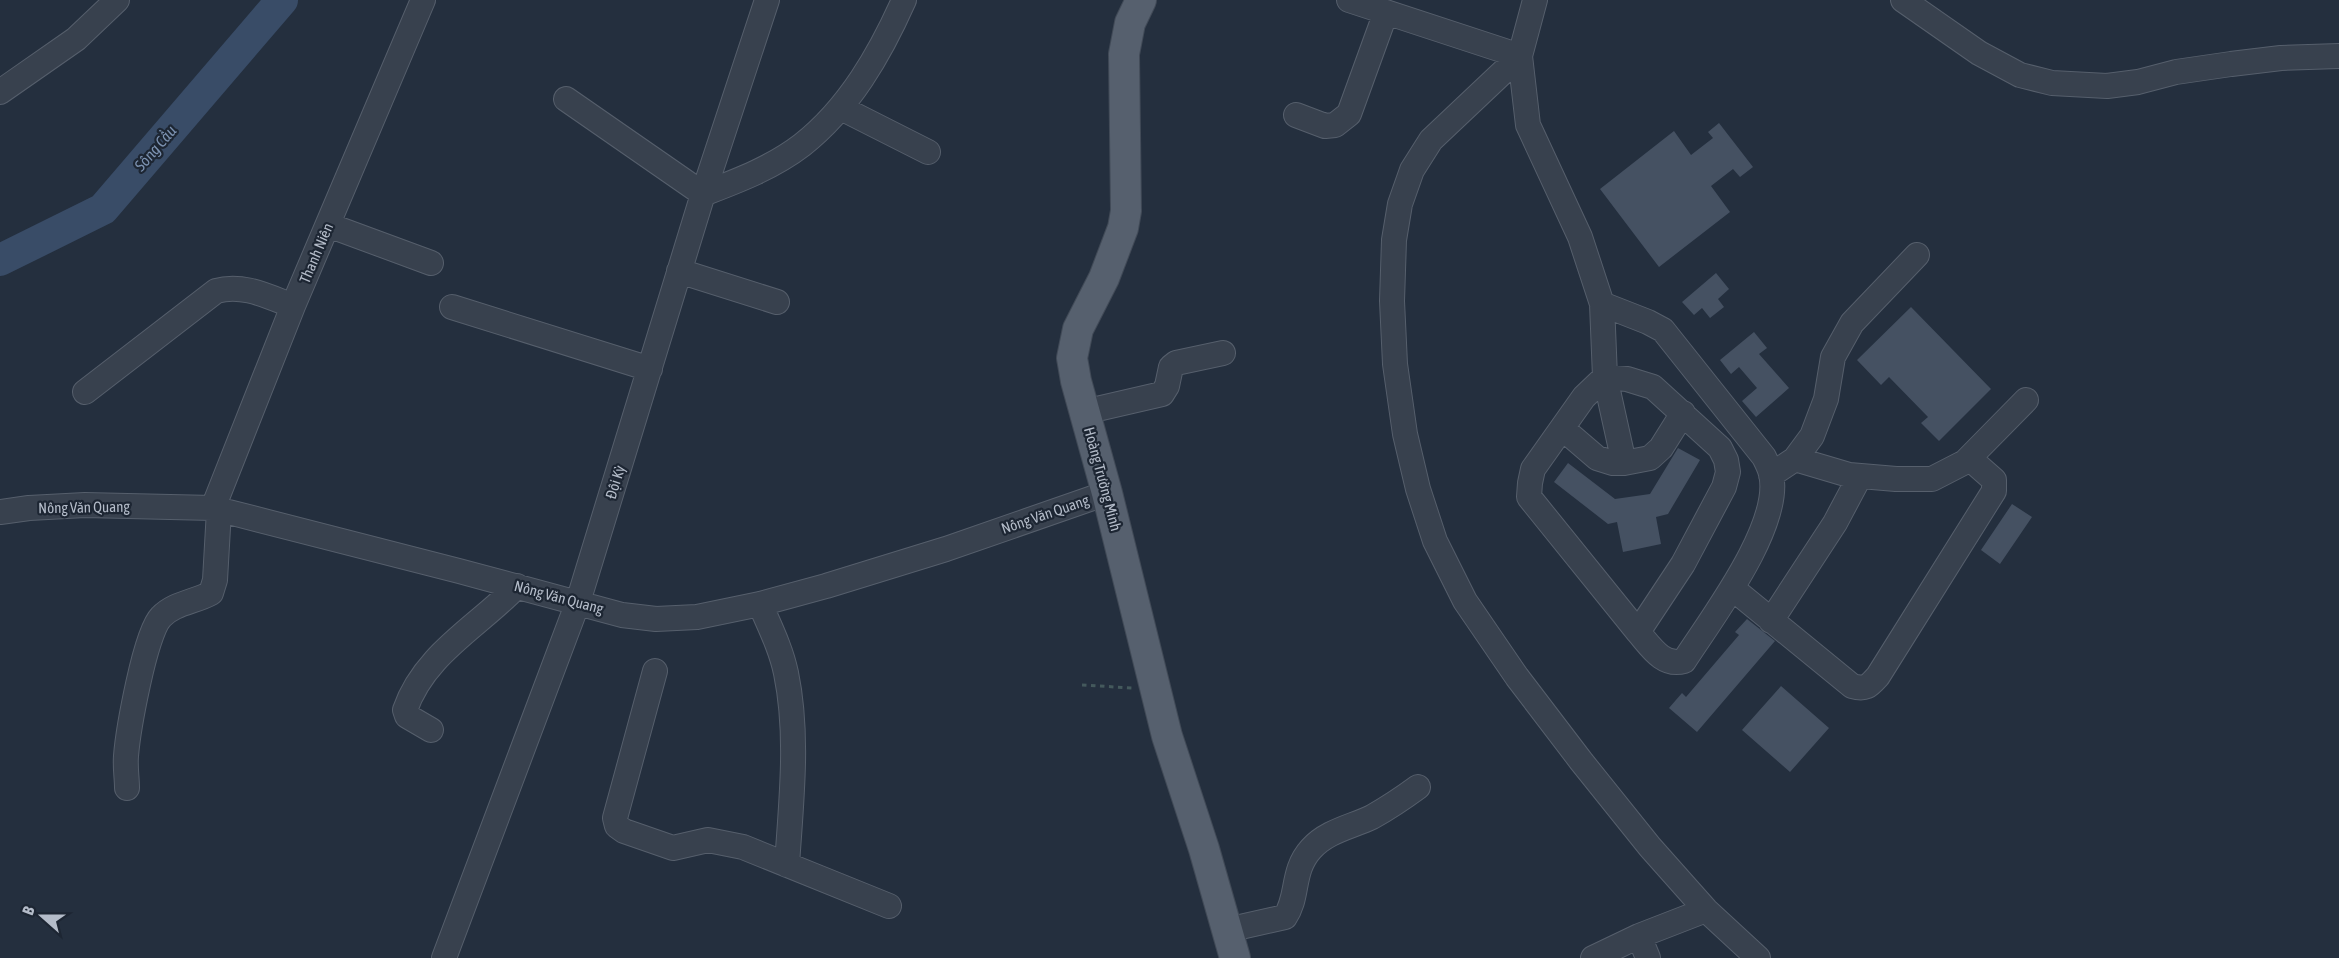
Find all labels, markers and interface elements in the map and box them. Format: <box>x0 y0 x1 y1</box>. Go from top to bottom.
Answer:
water label: Sông Cầu <box>129 121 180 176</box>
street label: Thanh Niên <box>296 220 336 286</box>
street label: Hoàng Trường Minh <box>1081 425 1125 533</box>
street label: Đội Kỳ <box>602 463 628 501</box>
street label: Nông Văn Quang <box>999 491 1092 537</box>
street label: Nông Văn Quang <box>38 498 130 516</box>
street label: Nông Văn Quang <box>513 577 606 617</box>
north arrow <box>12 886 72 946</box>
text: B <box>18 903 38 917</box>

